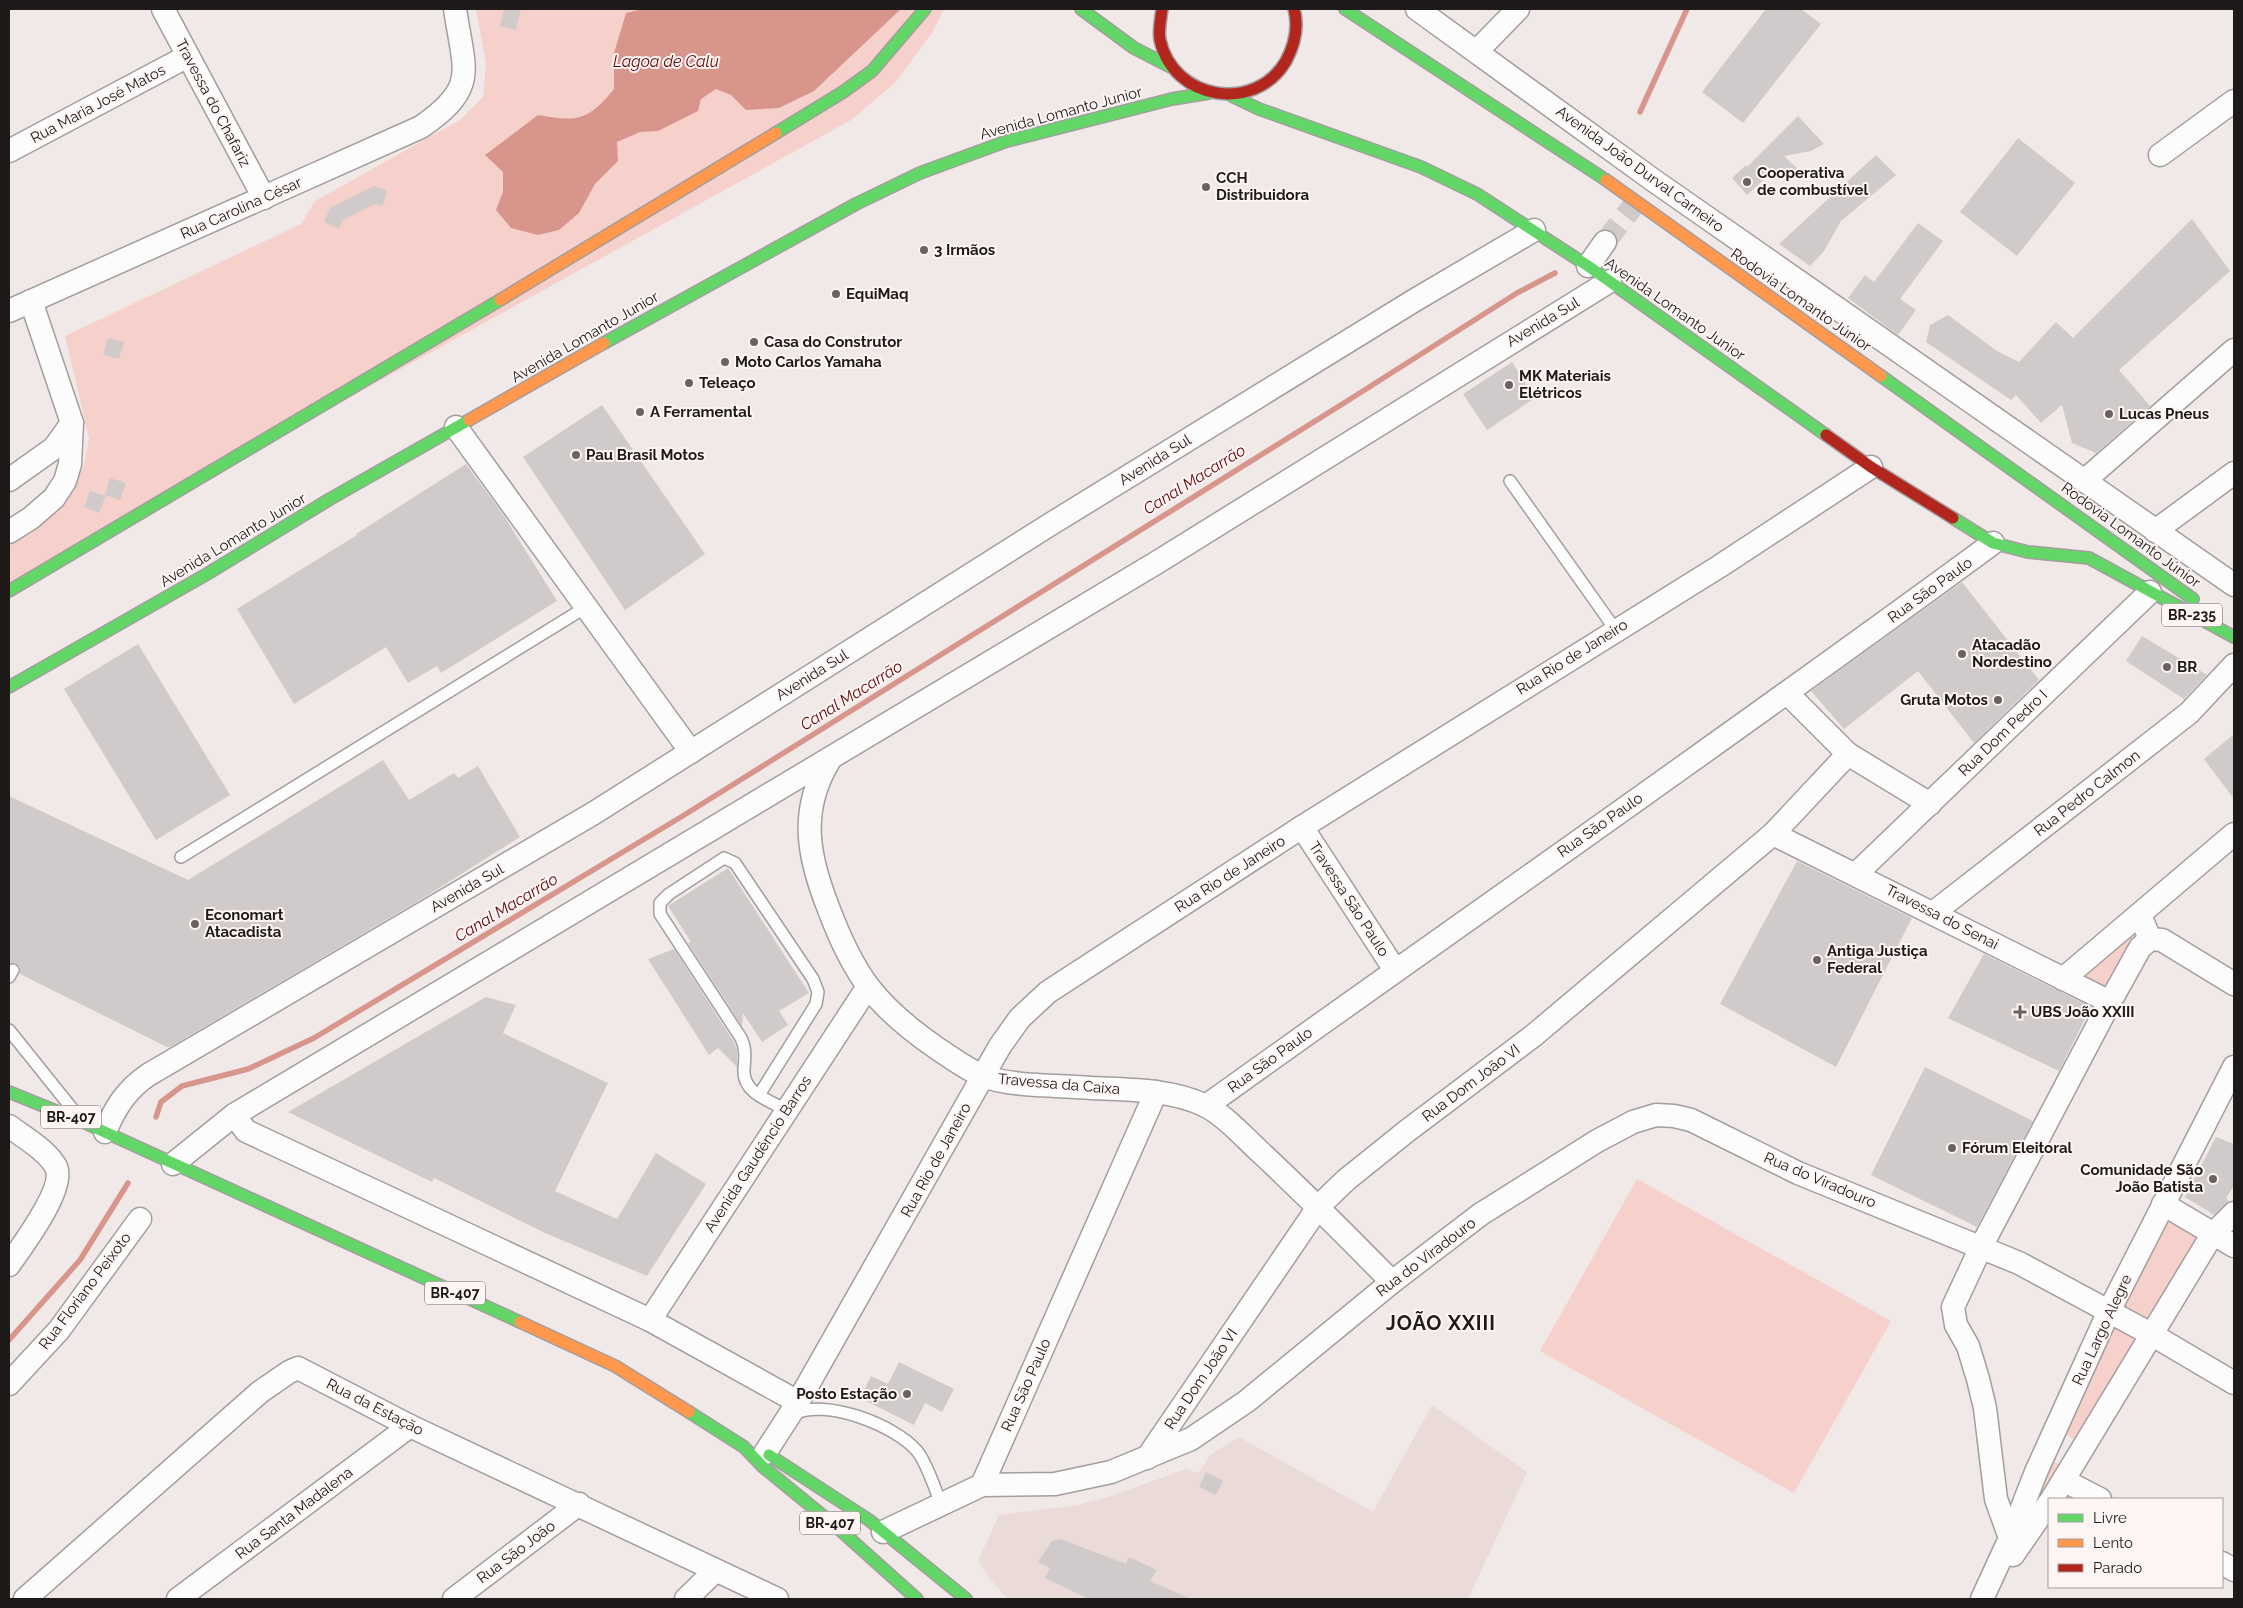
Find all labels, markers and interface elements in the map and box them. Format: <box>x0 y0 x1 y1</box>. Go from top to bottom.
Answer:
street label: Travessa do Chafariz <box>172 36 254 170</box>
water label: Lagoa de Calu <box>613 52 719 71</box>
street label: Rua Maria José Matos <box>27 61 169 147</box>
street label: Avenida Lomanto Junior <box>978 82 1145 143</box>
street label: Avenida João Durval Carneiro <box>1553 102 1727 236</box>
place label: Cooperativa de combustível <box>1757 164 1868 199</box>
place label: CCH Distribuidora <box>1216 169 1309 204</box>
street label: Rua Carolina César <box>178 173 305 243</box>
marker: Cooperativa de combustível <box>1741 176 1753 188</box>
marker: CCH Distribuidora <box>1200 181 1212 193</box>
place label: 3 Irmãos <box>934 241 995 259</box>
marker: 3 Irmãos <box>918 244 930 256</box>
street label: Rodovia Lomanto Júnior <box>1727 245 1875 356</box>
street label: Avenida Lomanto Junior <box>1601 254 1749 365</box>
place label: EquiMaq <box>846 285 908 303</box>
street label: Avenida Lomanto Junior <box>508 287 663 387</box>
marker: EquiMaq <box>830 288 842 300</box>
street label: Avenida Sul <box>1503 293 1583 351</box>
place label: Casa do Construtor <box>764 333 902 351</box>
marker: Casa do Construtor <box>748 336 760 348</box>
place label: Moto Carlos Yamaha <box>735 353 882 371</box>
marker: Moto Carlos Yamaha <box>719 356 731 368</box>
place label: MK Materiais Elétricos <box>1519 367 1611 402</box>
place label: Teleaço <box>699 374 756 392</box>
marker: Teleaço <box>683 377 695 389</box>
marker: MK Materiais Elétricos <box>1503 379 1515 391</box>
place label: A Ferramental <box>650 403 752 421</box>
place label: Lucas Pneus <box>2119 405 2209 423</box>
marker: A Ferramental <box>634 406 646 418</box>
marker: Lucas Pneus <box>2103 408 2115 420</box>
street label: Avenida Sul <box>1116 430 1195 489</box>
water label: Canal Macarrão <box>1140 440 1249 518</box>
place label: Pau Brasil Motos <box>586 446 704 464</box>
marker: Pau Brasil Motos <box>570 449 582 461</box>
street label: Rodovia Lomanto Júnior <box>2058 479 2205 592</box>
street label: Avenida Lomanto Junior <box>157 489 310 591</box>
street label: Rua São Paulo <box>1884 553 1976 627</box>
road number: BR-235 <box>2162 604 2222 626</box>
street label: Rua Rio de Janeiro <box>1513 615 1631 699</box>
place label: Atacadão Nordestino <box>1972 636 2052 671</box>
street label: Avenida Sul <box>773 645 852 704</box>
marker: Atacadão Nordestino <box>1956 648 1968 660</box>
water label: Canal Macarrão <box>797 656 906 734</box>
place label: BR <box>2177 658 2197 676</box>
marker: BR <box>2161 661 2173 673</box>
street label: Rua Dom Pedro I <box>1955 686 2051 780</box>
place label: Gruta Motos <box>1900 691 1988 709</box>
marker: Gruta Motos <box>1992 694 2004 706</box>
street label: Rua Pedro Calmon <box>2030 746 2144 840</box>
street label: Rua São Paulo <box>1554 789 1646 861</box>
street label: Rua Rio de Janeiro <box>1171 832 1289 916</box>
street label: Travessa São Paulo <box>1305 838 1393 960</box>
street label: Avenida Sul <box>427 859 508 916</box>
water label: Canal Macarrão <box>451 869 561 946</box>
street label: Travessa do Senai <box>1883 881 2001 953</box>
place label: Economart Atacadista <box>205 906 284 941</box>
marker: Economart Atacadista <box>189 918 201 930</box>
place label: Antiga Justiça Federal <box>1827 942 1928 977</box>
marker: Antiga Justiça Federal <box>1811 954 1823 966</box>
place label: UBS João XXIII <box>2031 1003 2135 1021</box>
marker: UBS João XXIII <box>2013 1005 2027 1019</box>
street label: Rua São Paulo <box>1224 1023 1316 1097</box>
street label: Rua Dom João VI <box>1419 1040 1523 1126</box>
street label: Travessa da Caixa <box>997 1070 1121 1098</box>
street label: Avenida Gaudêncio Barros <box>701 1072 815 1236</box>
street label: Rua Rio de Janeiro <box>897 1100 975 1220</box>
road number: BR-407 <box>41 1106 101 1128</box>
place label: Fórum Eleitoral <box>1962 1139 2073 1157</box>
marker: Fórum Eleitoral <box>1946 1142 1958 1154</box>
street label: Rua do Viradouro <box>1761 1148 1879 1212</box>
place label: Comunidade São João Batista <box>2080 1161 2203 1196</box>
marker: Comunidade São João Batista <box>2207 1173 2219 1185</box>
street label: Rua do Viradouro <box>1373 1214 1479 1300</box>
street label: Rua Floriano Peixoto <box>35 1229 135 1353</box>
street label: Rua Largo Alegre <box>2068 1272 2136 1388</box>
road number: BR-407 <box>425 1282 485 1305</box>
district label: JOÃO XXIII <box>1386 1311 1496 1335</box>
street label: Rua Dom João VI <box>1161 1325 1241 1433</box>
street label: Rua São Paulo <box>997 1336 1055 1434</box>
street label: Rua da Estação <box>323 1375 427 1439</box>
place label: Posto Estação <box>796 1385 897 1403</box>
marker: Posto Estação <box>901 1388 913 1400</box>
street label: Rua Santa Madalena <box>232 1463 356 1563</box>
legend <box>2048 1498 2223 1588</box>
text: Livre <box>2093 1509 2127 1527</box>
road number: BR-407 <box>800 1512 860 1535</box>
street label: Rua São João <box>473 1517 559 1587</box>
text: Lento <box>2093 1534 2133 1552</box>
text: Parado <box>2093 1559 2142 1577</box>

